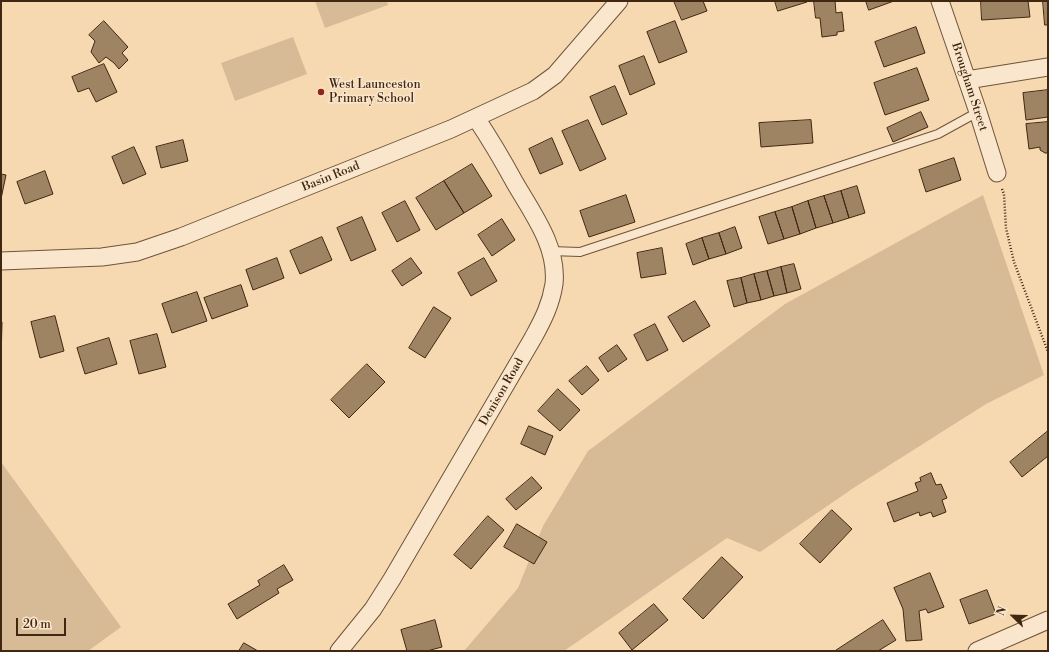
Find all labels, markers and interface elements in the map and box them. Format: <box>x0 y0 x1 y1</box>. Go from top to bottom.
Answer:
street label: Brougham Street <box>948 41 990 133</box>
place label: West Launceston Primary School <box>329 78 421 106</box>
marker: West Launceston Primary School <box>316 87 326 97</box>
street label: Basin Road <box>300 159 362 195</box>
street label: Denison Road <box>477 356 527 428</box>
north arrow <box>993 596 1033 636</box>
text: N <box>994 605 1010 618</box>
scale bar <box>18 610 68 636</box>
text: 20 m <box>23 617 51 632</box>

